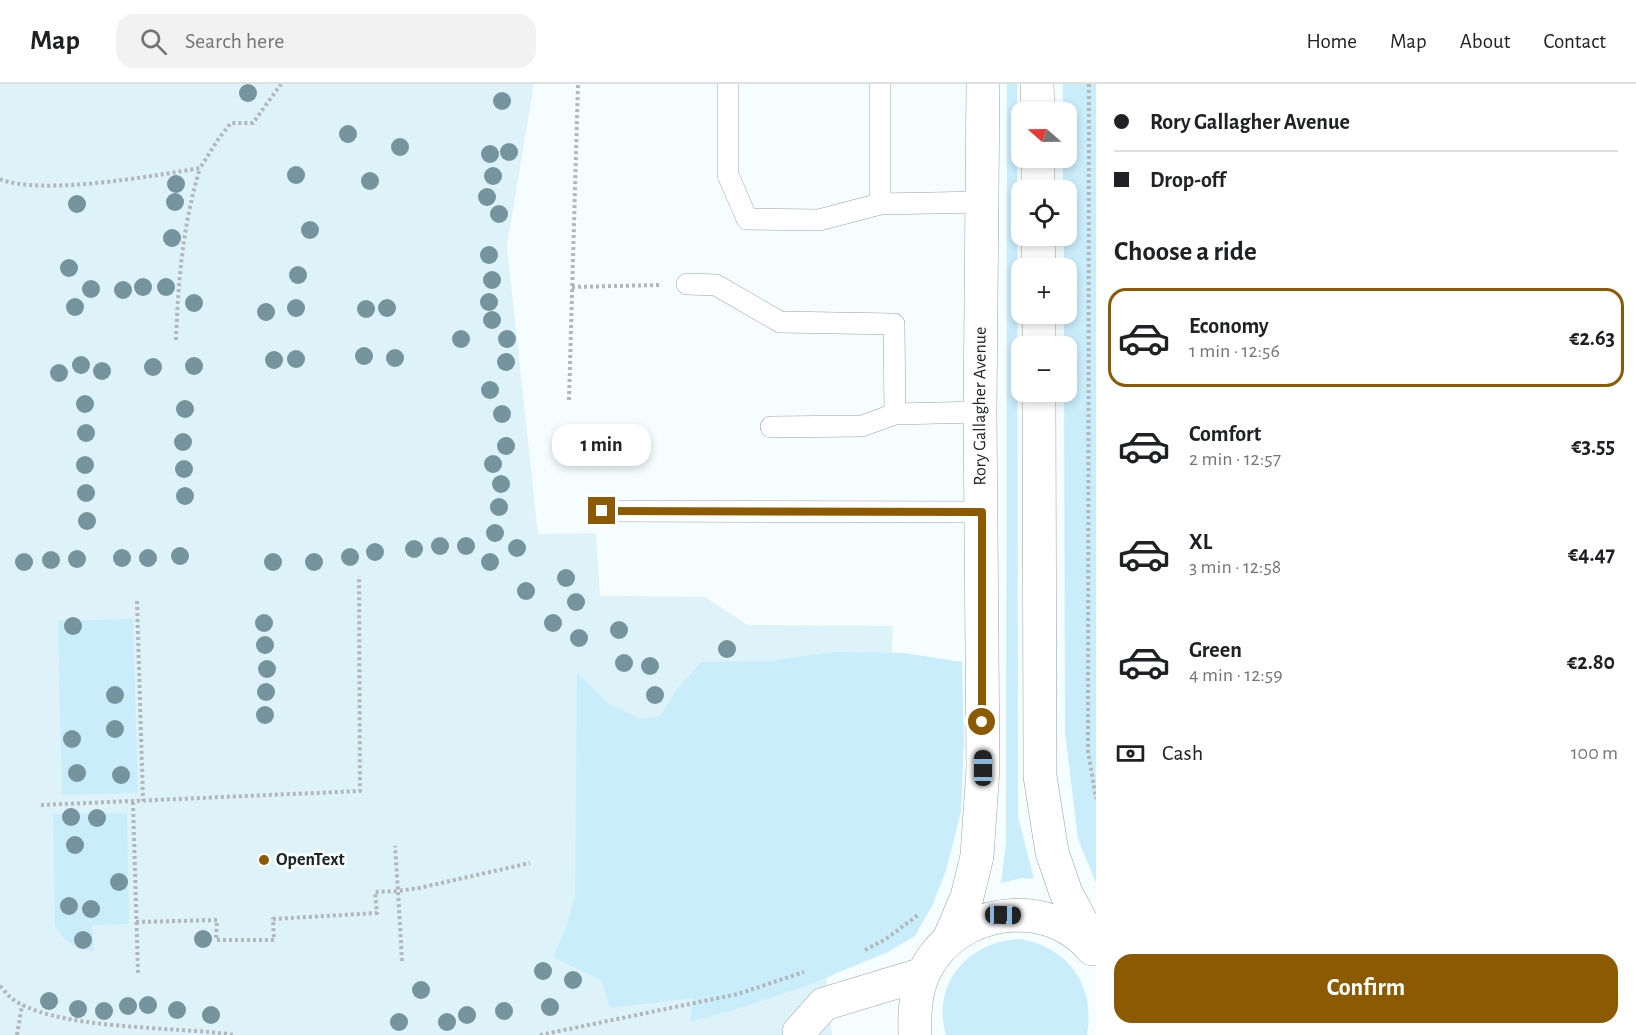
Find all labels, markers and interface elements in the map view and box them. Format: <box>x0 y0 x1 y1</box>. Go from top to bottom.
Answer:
search box <box>116 14 536 68</box>
icon: search <box>137 25 170 58</box>
text: Map <box>30 27 80 55</box>
text: Search here <box>185 30 284 52</box>
text: Home <box>1306 31 1357 52</box>
text: Map <box>1390 31 1427 52</box>
text: About <box>1460 31 1510 52</box>
text: Contact <box>1543 31 1606 52</box>
north arrow <box>1011 102 1077 168</box>
map controls <box>1011 102 1077 402</box>
text: Rory Gallagher Avenue <box>1150 111 1350 133</box>
text: Drop-off <box>1150 169 1226 191</box>
button: locate <box>1011 180 1077 246</box>
text: Choose a ride <box>1114 238 1257 265</box>
button: + <box>1011 258 1077 324</box>
icon: car <box>1117 311 1171 365</box>
text: Economy <box>1189 315 1269 337</box>
street label: Rory Gallagher Avenue <box>971 327 990 486</box>
text: €2.63 <box>1569 327 1615 349</box>
button: − <box>1011 336 1077 402</box>
text: 1 min · 12:56 <box>1189 341 1280 361</box>
icon: car <box>1117 419 1171 473</box>
text: Comfort <box>1189 423 1261 445</box>
callout: 1 min <box>552 424 652 466</box>
text: 1 min <box>580 435 623 455</box>
text: €3.55 <box>1571 435 1615 457</box>
text: 2 min · 12:57 <box>1189 449 1281 469</box>
route end <box>588 497 615 524</box>
icon: car <box>1117 527 1171 581</box>
text: XL <box>1189 531 1212 553</box>
text: €4.47 <box>1568 543 1615 565</box>
text: 3 min · 12:58 <box>1189 557 1281 577</box>
icon: car <box>1117 635 1171 689</box>
text: Green <box>1189 639 1242 661</box>
text: €2.80 <box>1567 651 1615 673</box>
text: 4 min · 12:59 <box>1189 665 1283 685</box>
route start <box>968 708 995 735</box>
icon: cash <box>1114 737 1147 770</box>
text: Cash <box>1162 742 1203 764</box>
text: 100 m <box>1571 743 1618 763</box>
car <box>974 750 992 786</box>
place label: OpenText <box>276 851 345 869</box>
marker: OpenText <box>257 853 271 867</box>
car <box>985 906 1021 924</box>
button: Confirm <box>1114 954 1618 1023</box>

